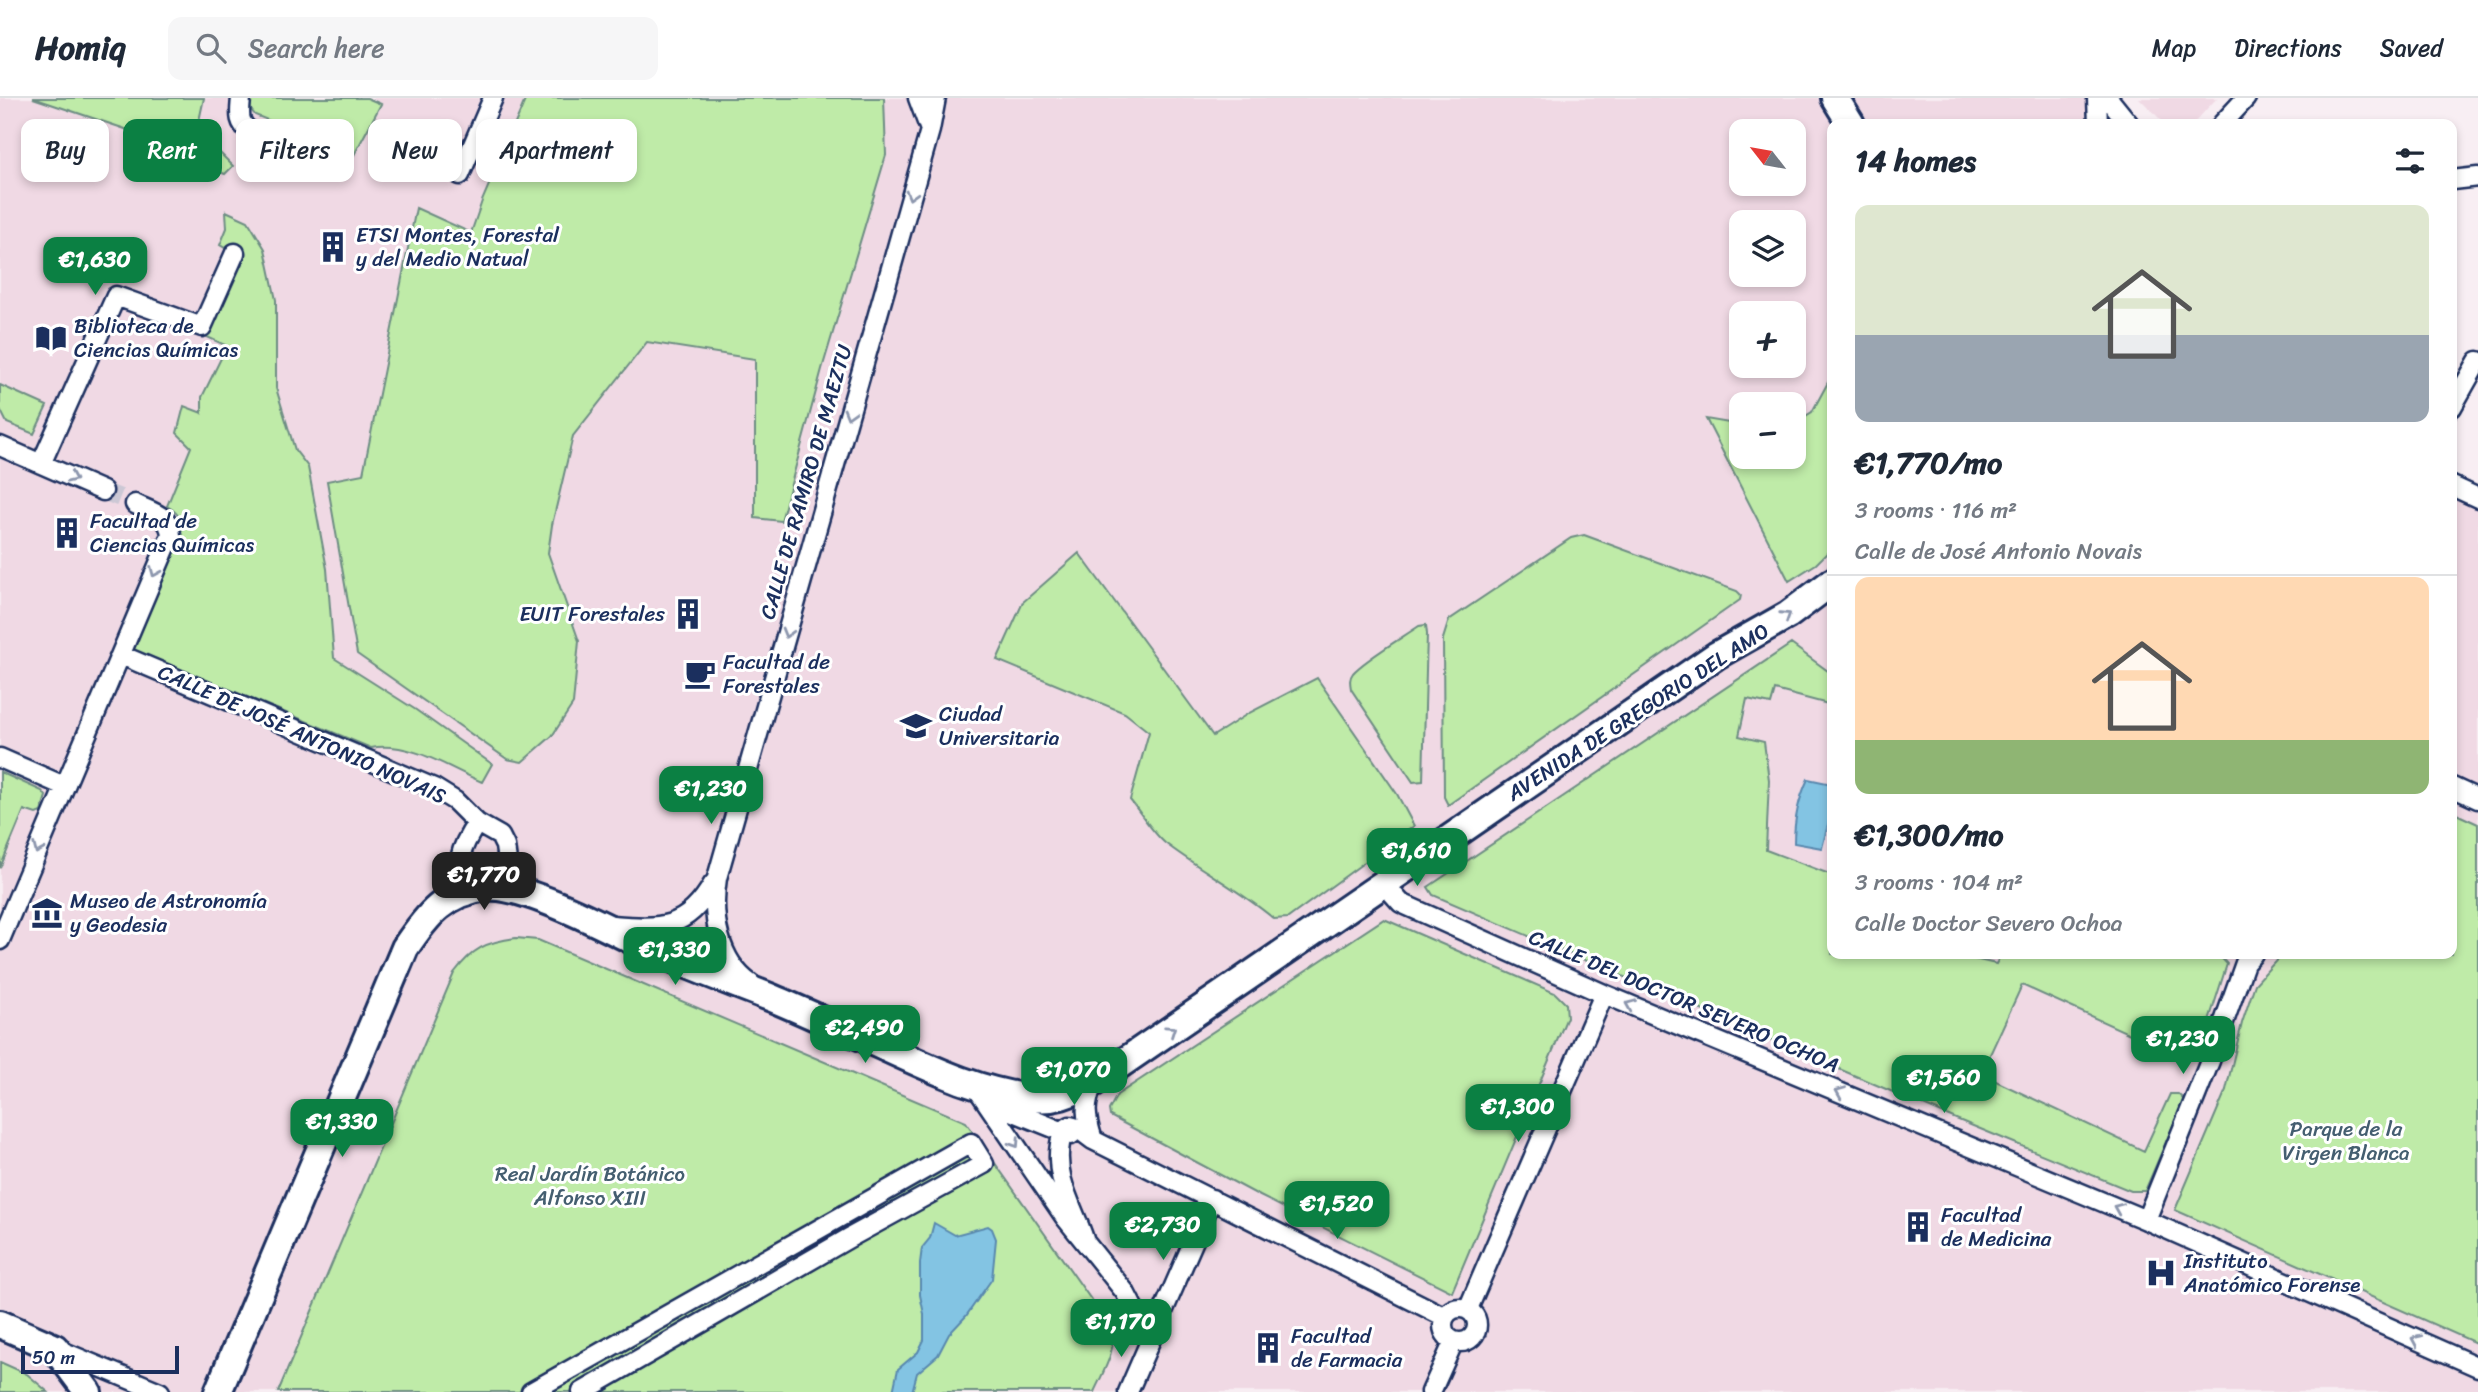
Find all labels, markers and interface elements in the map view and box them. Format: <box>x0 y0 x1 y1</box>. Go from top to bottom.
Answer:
search box <box>168 17 658 80</box>
text: Homiq <box>35 19 126 77</box>
text: Search here <box>248 25 385 71</box>
text: Map <box>2152 27 2196 69</box>
text: Directions <box>2234 27 2342 69</box>
text: Saved <box>2380 27 2443 69</box>
icon: search <box>192 29 230 67</box>
chip: Buy <box>21 119 109 182</box>
chip: Rent <box>123 119 222 182</box>
chip: Filters <box>236 119 354 182</box>
chip: New <box>368 119 462 182</box>
chip: Apartment <box>476 119 637 182</box>
north arrow <box>1729 119 1806 196</box>
map controls <box>1729 119 1806 469</box>
text: 14 homes <box>1855 134 1976 188</box>
icon: filters <box>2391 142 2429 180</box>
one-way arrow <box>905 189 920 201</box>
button: layers <box>1729 210 1806 287</box>
place label: ETSI Montes, Forestal y del Medio Natual <box>356 216 560 278</box>
building icon: ETSI Montes, Forestal y del Medio Natual <box>316 230 350 264</box>
pin: €1,630 <box>38 238 152 297</box>
text: €1,630 <box>59 239 131 280</box>
icon: home <box>2079 251 2205 377</box>
button: + <box>1729 301 1806 378</box>
place label: Biblioteca de Ciencias Químicas <box>74 307 239 369</box>
library icon: Biblioteca de Ciencias Químicas <box>34 321 68 355</box>
street label: CALLE DE RAMIRO DE MAEZTU <box>749 339 864 624</box>
button: − <box>1729 392 1806 469</box>
one-way arrow <box>843 408 858 420</box>
text: €1,770/mo <box>1855 436 2002 490</box>
one-way arrow <box>65 470 77 484</box>
text: 3 rooms · 116 m² <box>1855 490 2017 531</box>
place label: Facultad de Ciencias Químicas <box>90 502 255 564</box>
building icon: Facultad de Ciencias Químicas <box>50 516 84 550</box>
text: Calle de José Antonio Novais <box>1855 531 2142 572</box>
one-way arrow <box>150 566 164 578</box>
place label: EUIT Forestales <box>519 595 665 633</box>
building icon: EUIT Forestales <box>671 597 705 631</box>
one-way arrow <box>1778 611 1791 624</box>
street label: AVENIDA DE GREGORIO DEL AMO <box>1498 612 1777 812</box>
icon: home <box>2079 623 2205 749</box>
one-way arrow <box>780 627 795 639</box>
place label: Facultad de Forestales <box>723 643 830 705</box>
street label: CALLE DE JOSÉ ANTONIO NOVAIS <box>152 653 452 815</box>
cafe icon: Facultad de Forestales <box>683 657 717 691</box>
place label: Ciudad Universitaria <box>939 695 1060 757</box>
school or university icon: Ciudad Universitaria <box>899 709 933 743</box>
pin: €1,230 <box>654 766 768 826</box>
text: €1,230 <box>675 768 747 809</box>
text: €1,300/mo <box>1855 808 2003 862</box>
pin: €1,610 <box>1360 828 1474 888</box>
text: €1,610 <box>1383 830 1451 871</box>
one-way arrow <box>33 842 47 854</box>
pin: €1,770 <box>427 852 541 912</box>
text: €1,770 <box>448 854 520 895</box>
text: 3 rooms · 104 m² <box>1855 862 2023 903</box>
place label: Museo de Astronomía y Geodesia <box>70 882 268 944</box>
museum icon: Museo de Astronomía y Geodesia <box>30 896 64 930</box>
text: Calle Doctor Severo Ochoa <box>1855 903 2122 944</box>
street label: CALLE DEL DOCTOR SEVERO OCHOA <box>1523 918 1845 1084</box>
pin: €1,330 <box>618 928 732 987</box>
text: €1,330 <box>639 929 711 970</box>
one-way arrow <box>1625 999 1637 1013</box>
pin: €2,490 <box>808 1006 922 1065</box>
text: €2,490 <box>826 1007 904 1048</box>
pin: €1,230 <box>2126 1016 2240 1076</box>
text: €1,230 <box>2147 1018 2219 1059</box>
one-way arrow <box>1163 1026 1176 1038</box>
pin: €1,070 <box>1017 1048 1131 1107</box>
text: €1,070 <box>1037 1049 1111 1090</box>
pin: €1,560 <box>1887 1056 2001 1115</box>
text: €1,560 <box>1908 1057 1980 1098</box>
pin: €1,300 <box>1461 1084 1575 1144</box>
text: €1,300 <box>1481 1086 1555 1127</box>
one-way arrow <box>1835 1087 1847 1101</box>
pin: €1,330 <box>285 1100 399 1159</box>
text: €1,330 <box>306 1101 378 1142</box>
park label: Parque de la Virgen Blanca <box>2282 1110 2410 1172</box>
one-way arrow <box>1006 1136 1019 1149</box>
park label: Real Jardín Botánico Alfonso XIII <box>495 1155 685 1217</box>
pin: €1,520 <box>1280 1182 1394 1241</box>
text: €1,520 <box>1300 1183 1374 1224</box>
place label: Facultad de Medicina <box>1941 1196 2052 1258</box>
pin: €2,730 <box>1106 1202 1220 1262</box>
one-way arrow <box>2112 1203 2124 1217</box>
text: €2,730 <box>1125 1204 1201 1245</box>
building icon: Facultad de Medicina <box>1901 1210 1935 1244</box>
place label: Instituto Anatómico Forense <box>2183 1242 2360 1304</box>
hospital icon: Instituto Anatómico Forense <box>2144 1256 2178 1290</box>
pin: €1,170 <box>1064 1300 1178 1359</box>
text: €1,170 <box>1087 1301 1155 1342</box>
place label: Facultad de Farmacia <box>1291 1317 1403 1379</box>
building icon: Facultad de Farmacia <box>1251 1331 1285 1365</box>
one-way arrow <box>2410 1334 2423 1348</box>
text: 50 m <box>32 1341 75 1374</box>
scale bar <box>21 1343 178 1375</box>

